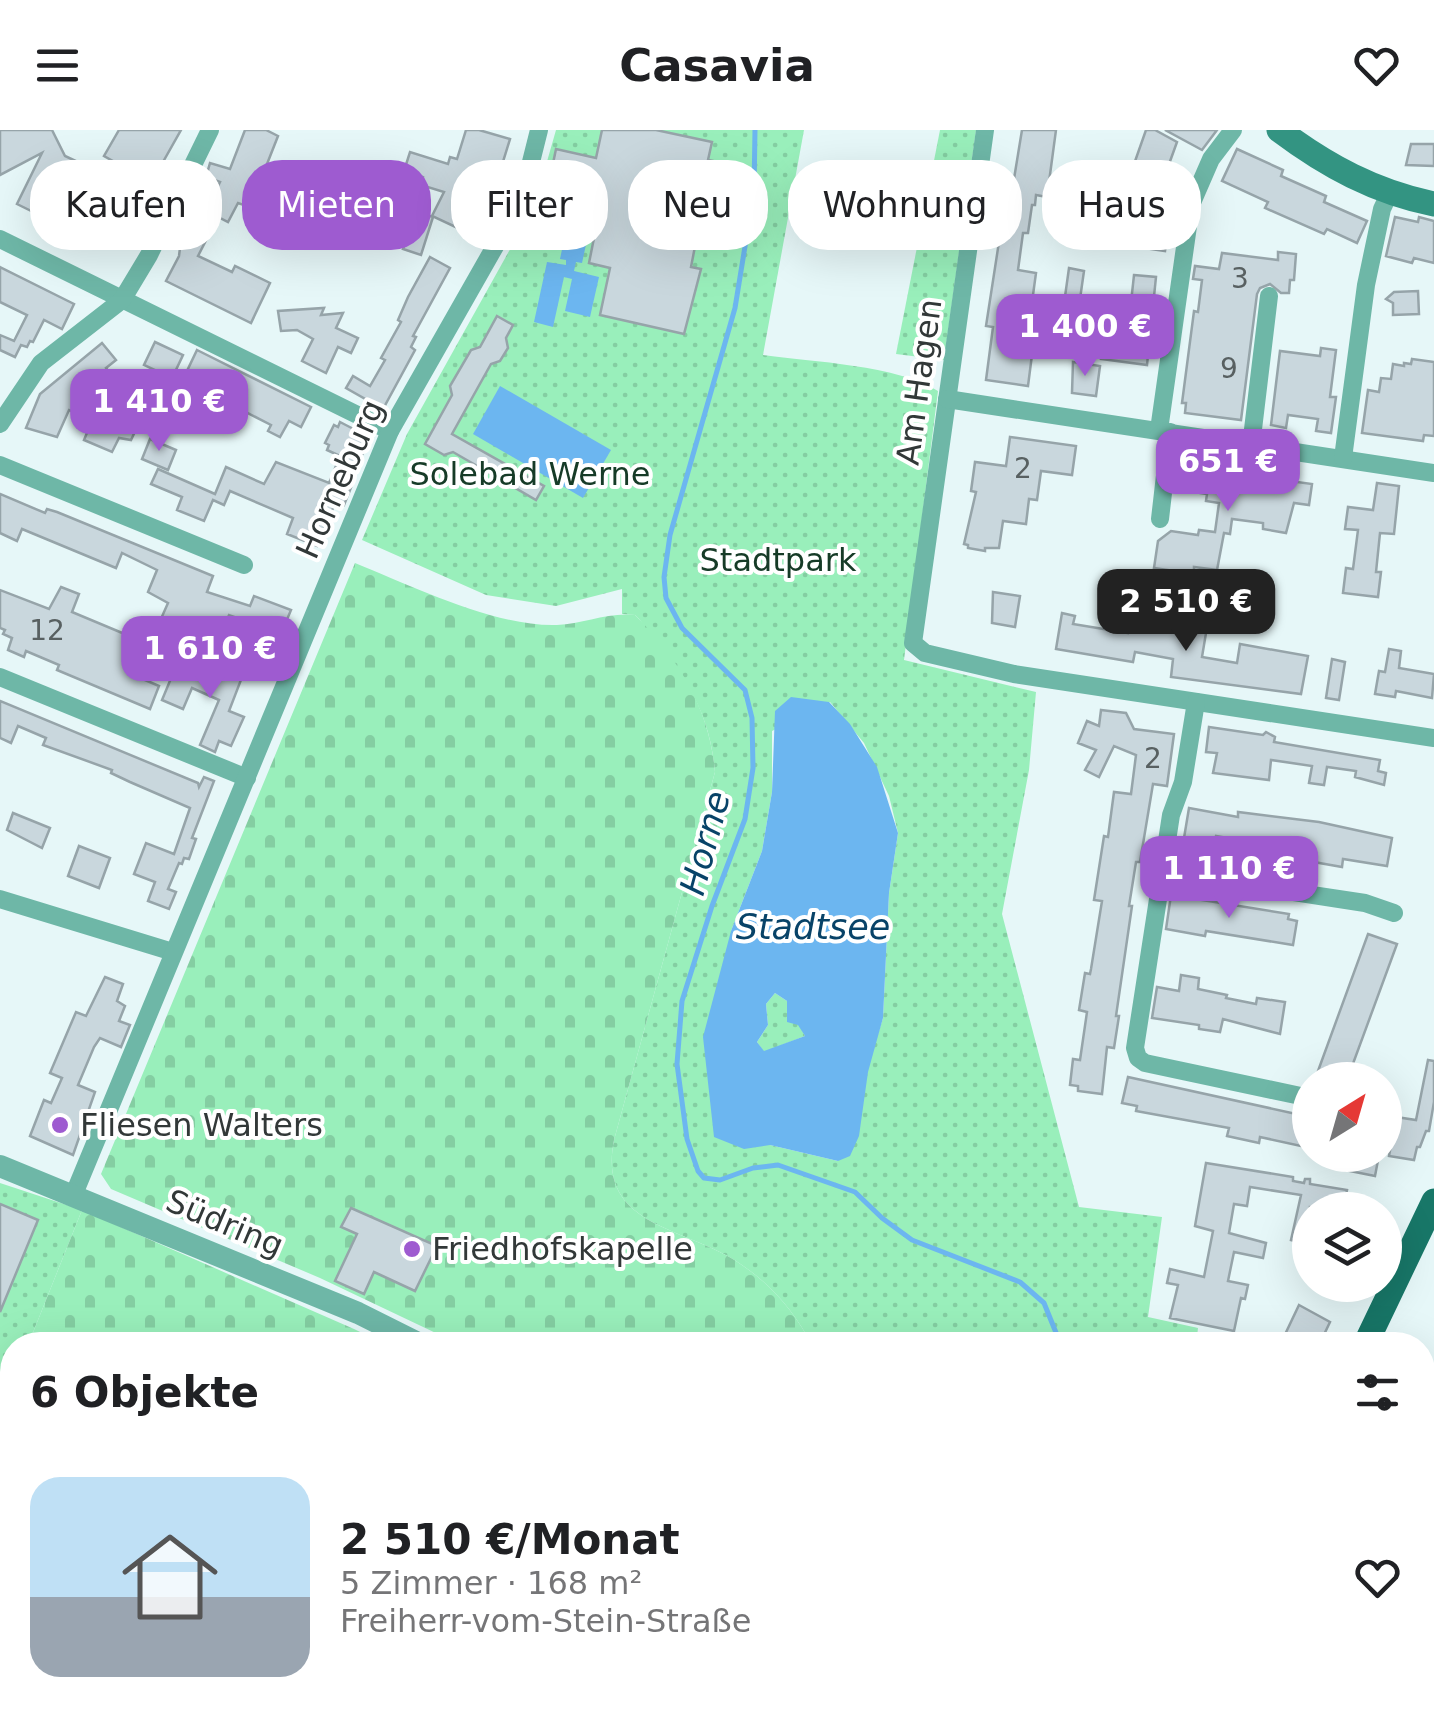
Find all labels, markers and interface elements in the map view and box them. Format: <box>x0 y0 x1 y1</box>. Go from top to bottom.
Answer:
icon: menu <box>30 38 85 93</box>
icon: heart <box>1349 38 1404 93</box>
text: Casavia <box>619 39 815 92</box>
chip: Kaufen <box>30 160 222 250</box>
chip: Mieten <box>242 160 431 250</box>
chip: Filter <box>451 160 608 250</box>
chip: Neu <box>628 160 768 250</box>
chip: Wohnung <box>788 160 1022 250</box>
chip: Haus <box>1042 160 1201 250</box>
house number: 3 <box>1231 262 1249 295</box>
pin: 1 400 € <box>993 294 1177 379</box>
street label: Am Hagen <box>889 297 949 467</box>
text: 1 400 € <box>1018 307 1152 345</box>
house number: 9 <box>1220 352 1238 385</box>
pin: 1 410 € <box>67 369 251 454</box>
text: 1 410 € <box>92 382 226 420</box>
street label: Horneburg <box>288 394 392 564</box>
pin: 651 € <box>1158 429 1298 514</box>
text: 651 € <box>1178 442 1278 480</box>
house number: 2 <box>1014 452 1032 485</box>
park label: Solebad Werne <box>410 455 650 493</box>
park label: Stadtpark <box>700 541 857 579</box>
pin: 2 510 € <box>1094 569 1278 654</box>
text: 2 510 € <box>1119 582 1253 620</box>
house number: 12 <box>29 614 65 647</box>
pin: 1 610 € <box>118 616 302 701</box>
text: 1 610 € <box>143 629 277 667</box>
house number: 2 <box>1144 742 1162 775</box>
water label: Horne <box>672 787 738 899</box>
pin: 1 110 € <box>1137 836 1321 921</box>
text: 1 110 € <box>1162 849 1296 887</box>
water label: Stadtsee <box>736 907 890 947</box>
north arrow <box>1292 1062 1402 1172</box>
map controls <box>1292 1062 1402 1302</box>
place label: Fliesen Walters <box>80 1106 323 1144</box>
marker: Fliesen Walters <box>49 1114 71 1136</box>
street label: Südring <box>161 1181 289 1265</box>
button: layers <box>1292 1192 1402 1302</box>
place label: Friedhofskapelle <box>432 1230 693 1268</box>
marker: Friedhofskapelle <box>401 1238 423 1260</box>
icon: filters <box>1350 1365 1405 1420</box>
text: 6 Objekte <box>30 1368 259 1417</box>
text: 2 510 €/Monat <box>340 1515 680 1564</box>
icon: home <box>110 1517 230 1637</box>
icon: heart <box>1350 1550 1405 1605</box>
text: 5 Zimmer · 168 m² <box>340 1564 642 1602</box>
text: Freiherr-vom-Stein-Straße <box>340 1602 751 1640</box>

